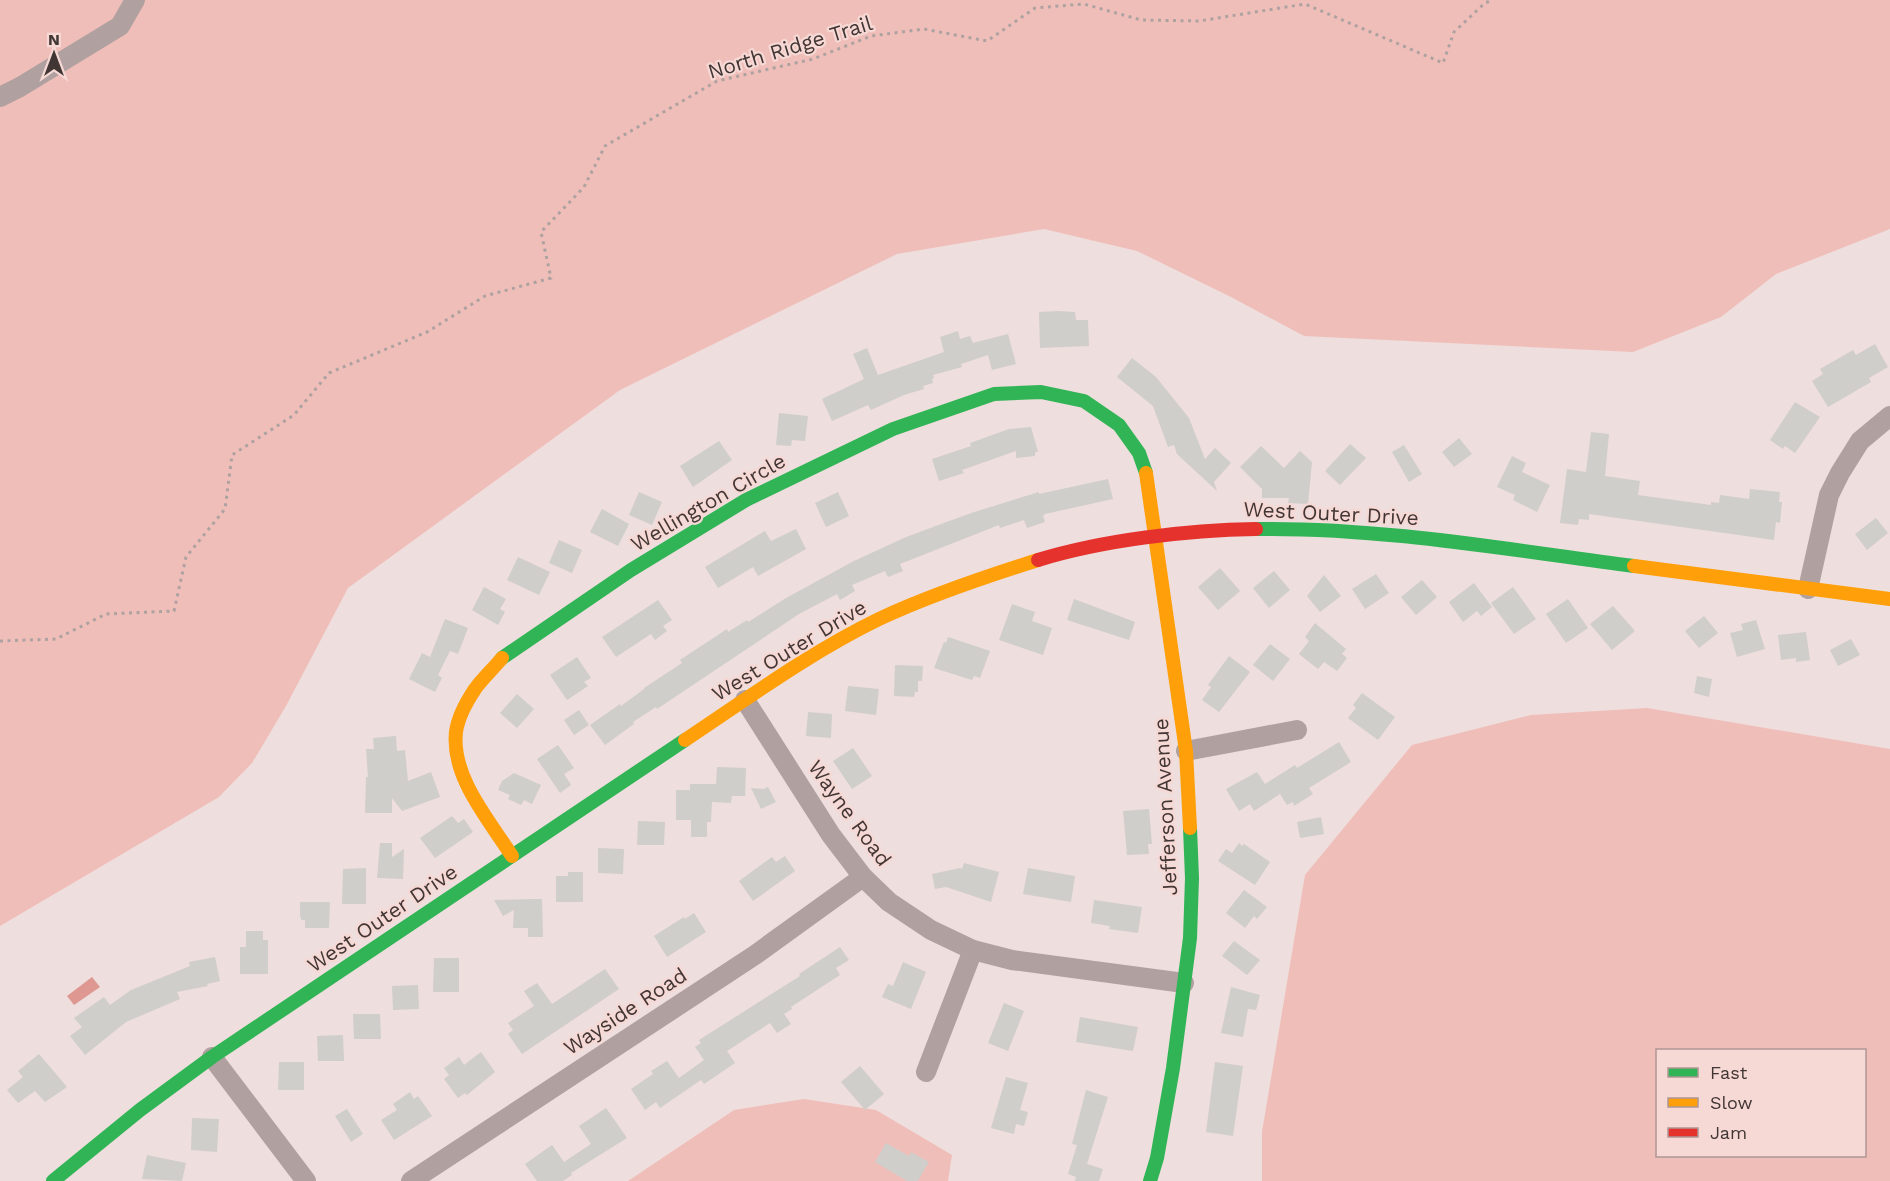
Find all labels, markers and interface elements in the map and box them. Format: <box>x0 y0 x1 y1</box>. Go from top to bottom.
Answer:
street label: North Ridge Trail <box>705 10 876 84</box>
north arrow <box>24 24 84 84</box>
text: N <box>48 30 60 49</box>
street label: Wellington Circle <box>626 448 790 556</box>
street label: West Outer Drive <box>1243 496 1419 530</box>
street label: West Outer Drive <box>707 594 871 706</box>
street label: Jefferson Avenue <box>1148 718 1182 896</box>
street label: Wayne Road <box>803 755 897 871</box>
street label: West Outer Drive <box>302 859 462 977</box>
street label: Wayside Road <box>559 962 691 1060</box>
legend <box>1656 1049 1866 1157</box>
text: Fast <box>1710 1062 1748 1083</box>
text: Slow <box>1710 1092 1753 1113</box>
text: Jam <box>1710 1122 1747 1143</box>

